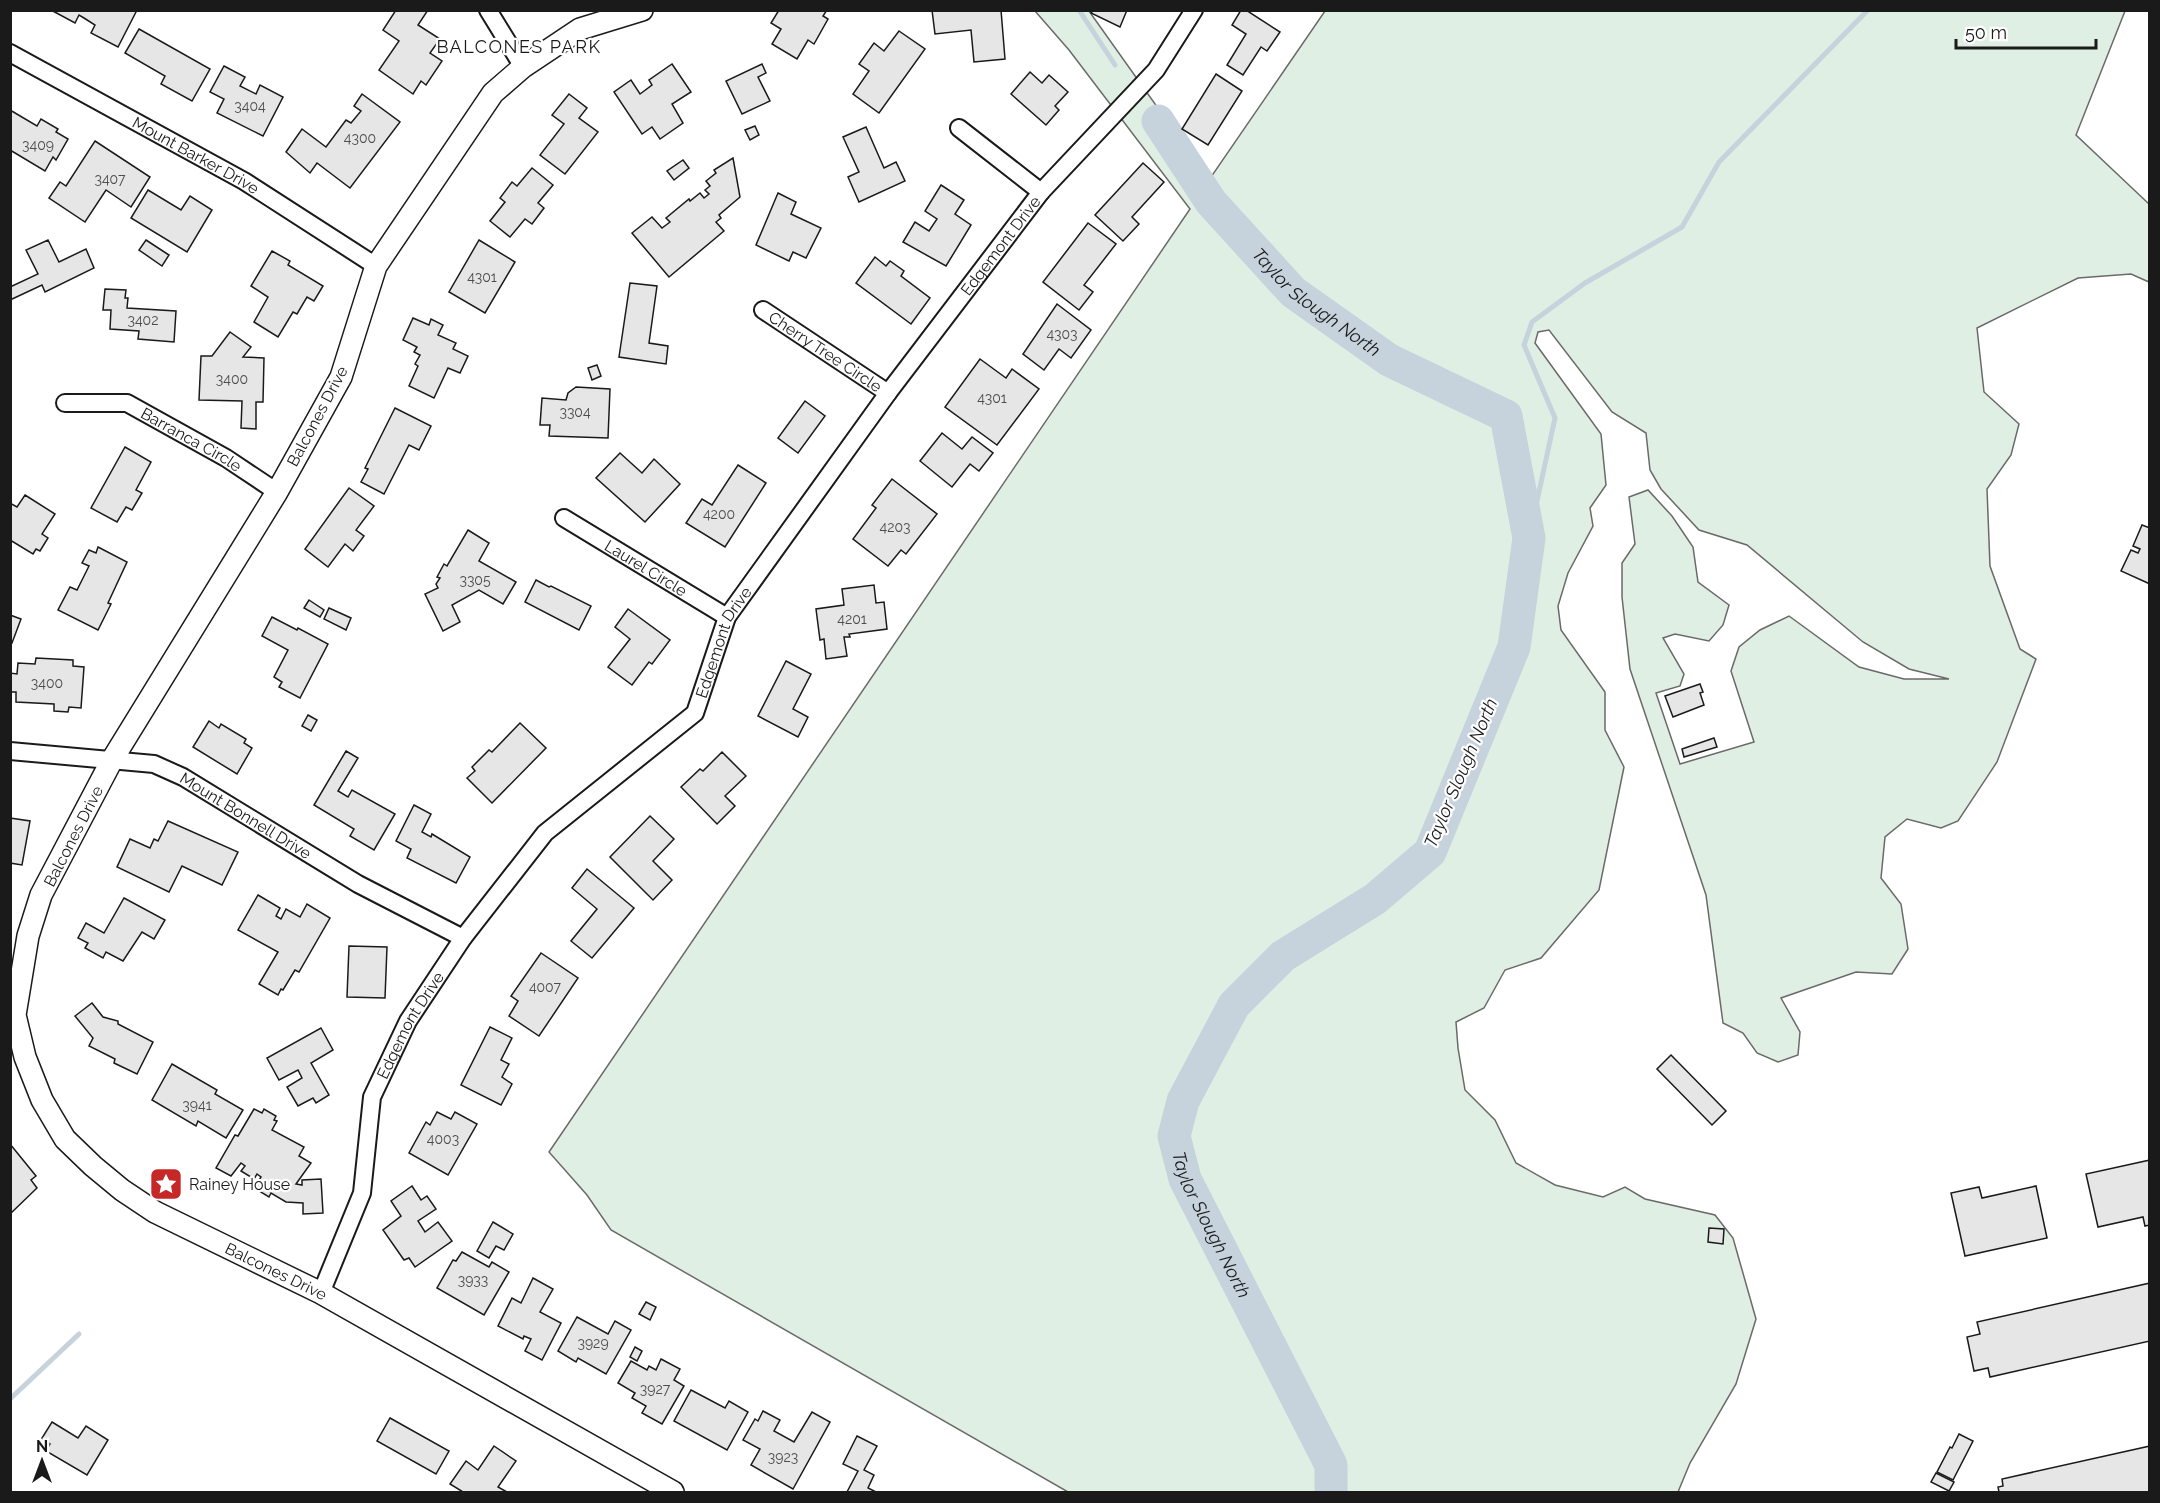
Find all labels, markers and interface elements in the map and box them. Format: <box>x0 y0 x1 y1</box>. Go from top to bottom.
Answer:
scale bar <box>1956 12 2096 50</box>
text: 50 m <box>1965 22 2007 43</box>
district label: BALCONES PARK <box>436 36 602 57</box>
house number: 3404 <box>234 98 266 114</box>
street label: Mount Barker Drive <box>129 113 262 198</box>
house number: 4300 <box>344 130 376 146</box>
house number: 3409 <box>22 137 54 153</box>
house number: 3407 <box>94 171 126 187</box>
street label: Edgemont Drive <box>957 192 1045 299</box>
water label: Taylor Slough North <box>1248 244 1385 361</box>
house number: 4301 <box>467 269 497 285</box>
street label: Cherry Tree Circle <box>765 308 885 396</box>
house number: 3402 <box>128 312 158 328</box>
house number: 4303 <box>1046 326 1078 342</box>
street label: Balcones Drive <box>283 363 352 470</box>
house number: 3400 <box>216 371 248 387</box>
house number: 4301 <box>977 390 1007 406</box>
street label: Barranca Circle <box>138 404 245 476</box>
house number: 3304 <box>559 404 591 420</box>
house number: 4200 <box>703 506 735 522</box>
house number: 4203 <box>880 519 910 535</box>
street label: Laurel Circle <box>601 536 690 600</box>
house number: 3305 <box>459 572 491 588</box>
street label: Edgemont Drive <box>692 583 756 701</box>
house number: 4201 <box>837 611 867 627</box>
house number: 3400 <box>31 675 63 691</box>
water label: Taylor Slough North <box>1420 695 1501 851</box>
street label: Mount Bonnell Drive <box>176 768 315 863</box>
street label: Balcones Drive <box>40 783 107 890</box>
street label: Edgemont Drive <box>373 968 448 1082</box>
house number: 4007 <box>529 979 562 995</box>
house number: 3941 <box>182 1097 212 1113</box>
house number: 4003 <box>427 1131 459 1147</box>
water label: Taylor Slough North <box>1168 1149 1255 1301</box>
place icon: Rainey House <box>148 1166 184 1202</box>
place label: Rainey House <box>189 1175 290 1194</box>
street label: Balcones Drive <box>222 1239 330 1304</box>
house number: 3933 <box>458 1272 488 1288</box>
house number: 3929 <box>577 1335 609 1351</box>
house number: 3927 <box>640 1381 671 1397</box>
north arrow <box>12 1431 72 1491</box>
text: N <box>36 1437 48 1456</box>
house number: 3923 <box>768 1449 798 1465</box>

